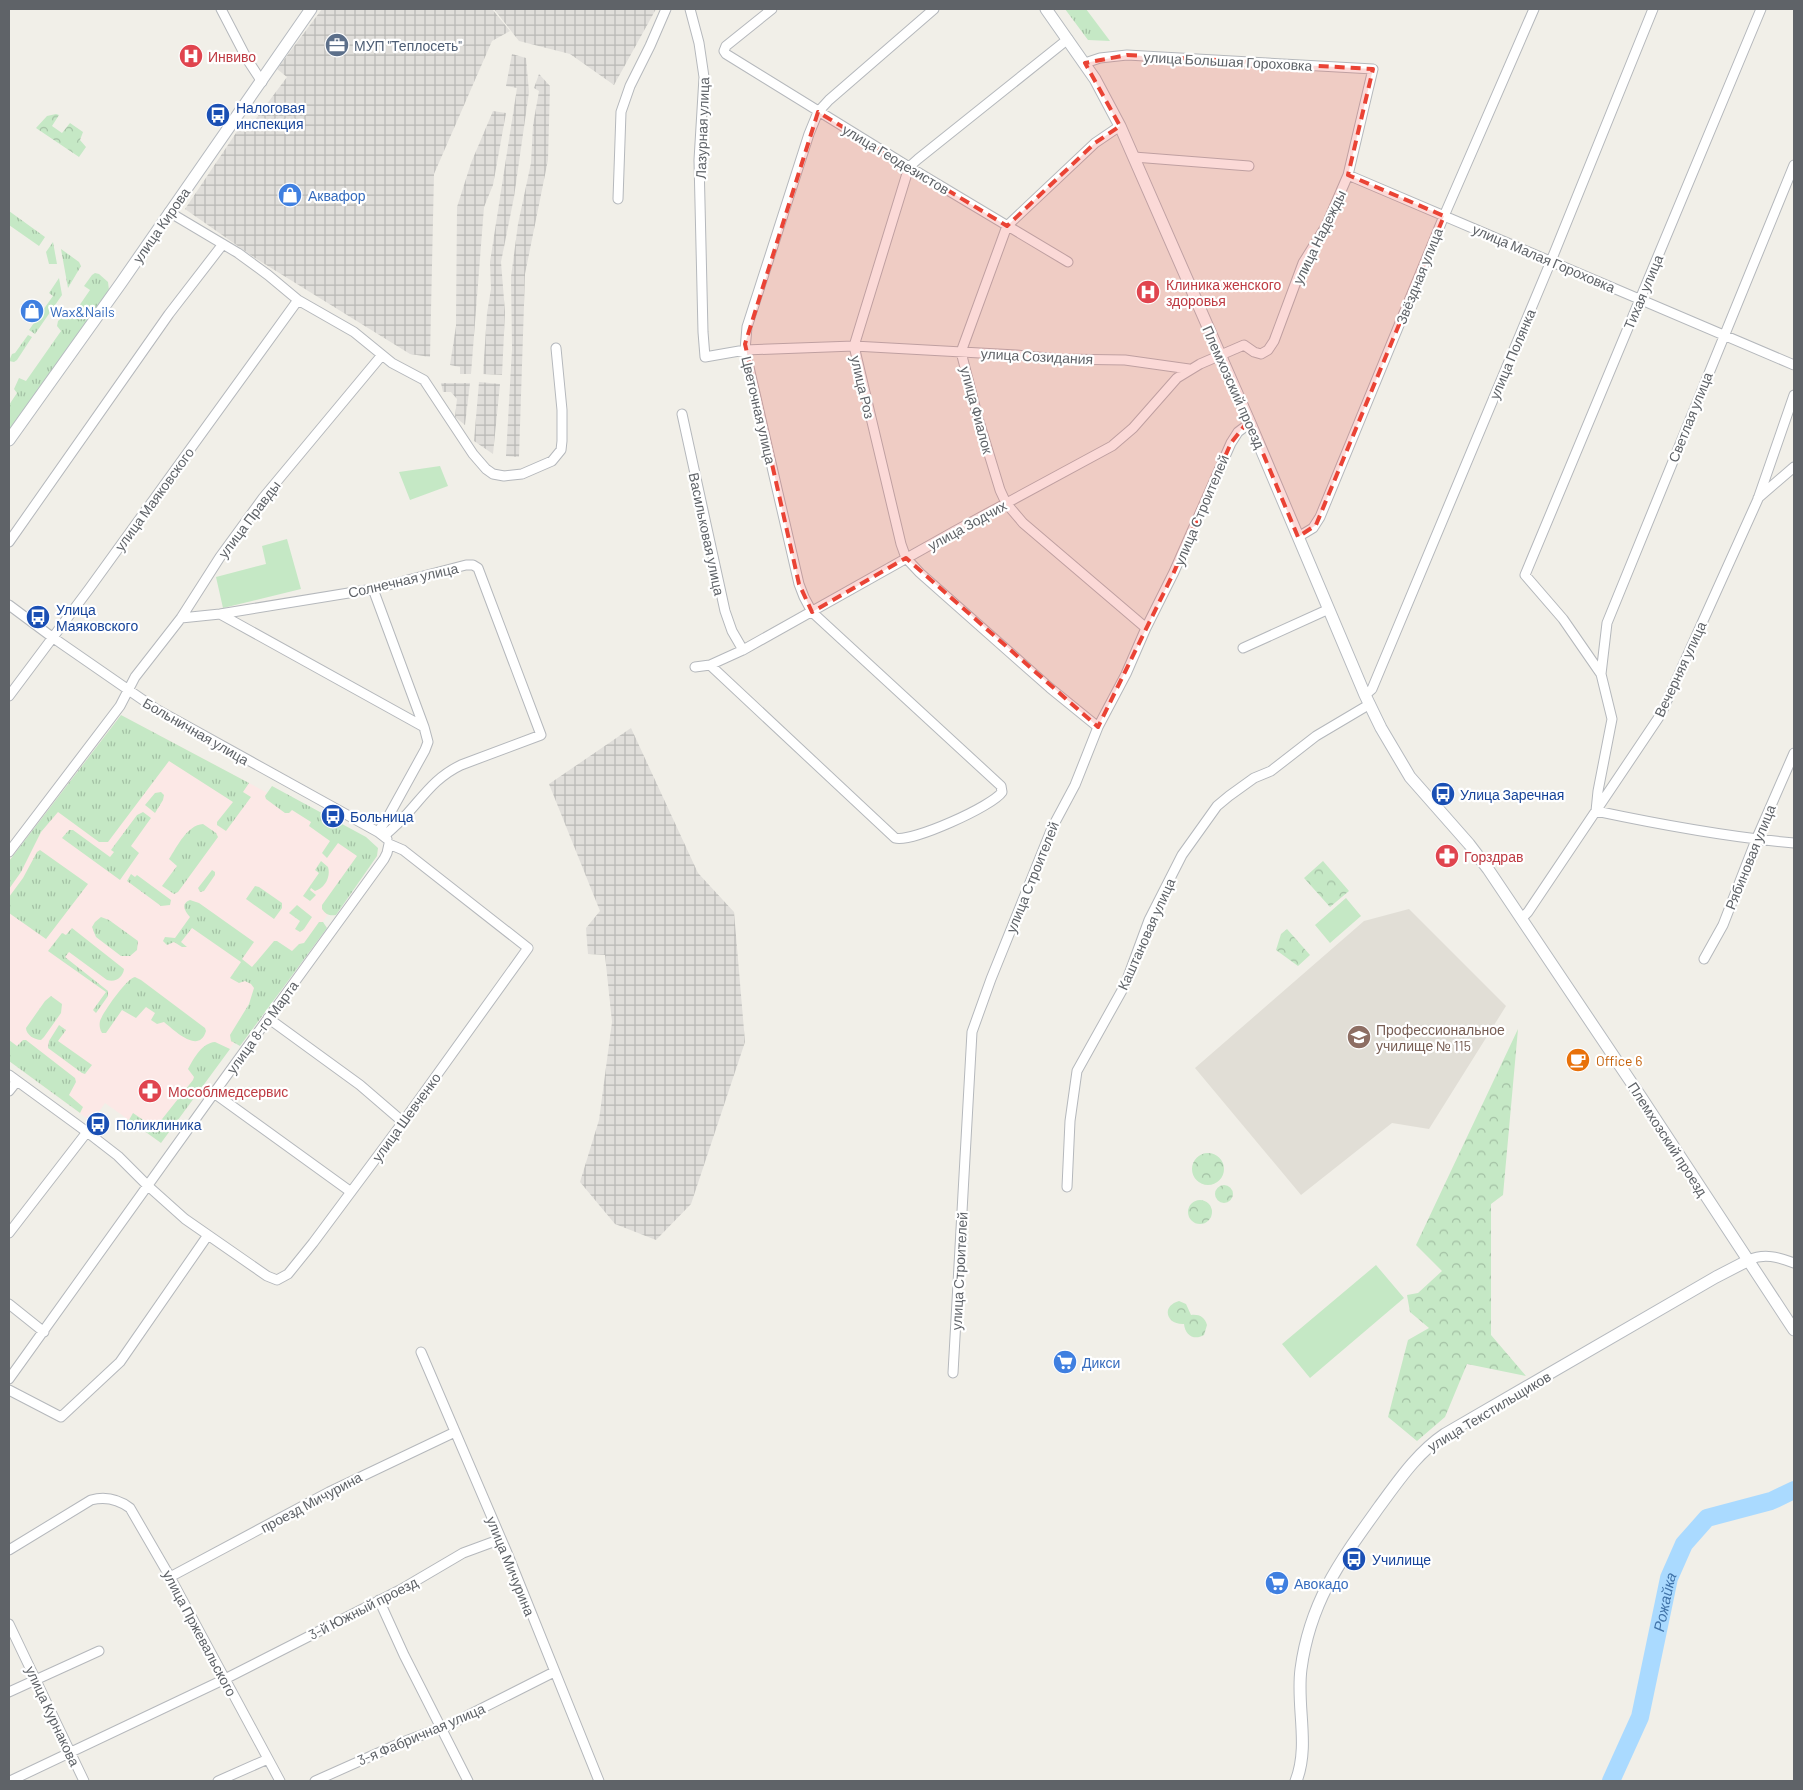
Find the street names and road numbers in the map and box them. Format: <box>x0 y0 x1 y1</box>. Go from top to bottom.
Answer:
street label: улица Большая Гороховка <box>1143 48 1313 74</box>
street label: Лазурная улица <box>692 76 712 179</box>
street label: улица Геодезистов <box>840 120 952 198</box>
street label: улица Кирова <box>129 184 193 266</box>
street label: улица Надежды <box>1289 187 1349 287</box>
street label: улица Малая Гороховка <box>1470 220 1618 296</box>
street label: Звёздная улица <box>1392 225 1446 327</box>
street label: Тихая улица <box>1620 252 1666 332</box>
street label: улица Полянка <box>1485 306 1539 402</box>
street label: Племхозский проезд <box>1199 323 1269 451</box>
street label: улица Созидания <box>980 345 1094 367</box>
street label: Цветочная улица <box>738 354 780 466</box>
street label: улица Роз <box>848 354 878 420</box>
street label: улица Фиалок <box>957 364 997 456</box>
street label: Светлая улица <box>1664 369 1716 465</box>
street label: улица Маяковского <box>111 444 197 554</box>
street label: улица Строителей <box>1170 452 1232 568</box>
street label: Васильковая улица <box>686 471 728 597</box>
street label: улица Правды <box>214 477 284 561</box>
street label: улица Зодчих <box>925 496 1009 554</box>
street label: Солнечная улица <box>346 559 460 601</box>
street label: Вечерняя улица <box>1650 618 1710 720</box>
street label: Больничная улица <box>140 694 252 768</box>
street label: Рябиновая улица <box>1721 802 1779 912</box>
street label: улица Строителей <box>1002 819 1062 935</box>
street label: Каштановая улица <box>1114 875 1178 993</box>
street label: улица 8-го Марта <box>223 977 302 1077</box>
street label: улица Шевченко <box>368 1069 444 1165</box>
street label: Племхозский проезд <box>1625 1079 1711 1199</box>
street label: улица Строителей <box>947 1211 971 1331</box>
street label: улица Текстильщиков <box>1424 1367 1554 1455</box>
street label: проезд Мичурина <box>257 1468 365 1536</box>
street label: улица Мичурина <box>483 1514 539 1619</box>
street label: улица Пржевальского <box>160 1567 241 1699</box>
street label: 3-й Южный проезд <box>306 1573 420 1643</box>
street label: улица Курнакова <box>22 1663 84 1769</box>
street label: 3-я Фабричная улица <box>355 1699 487 1769</box>

